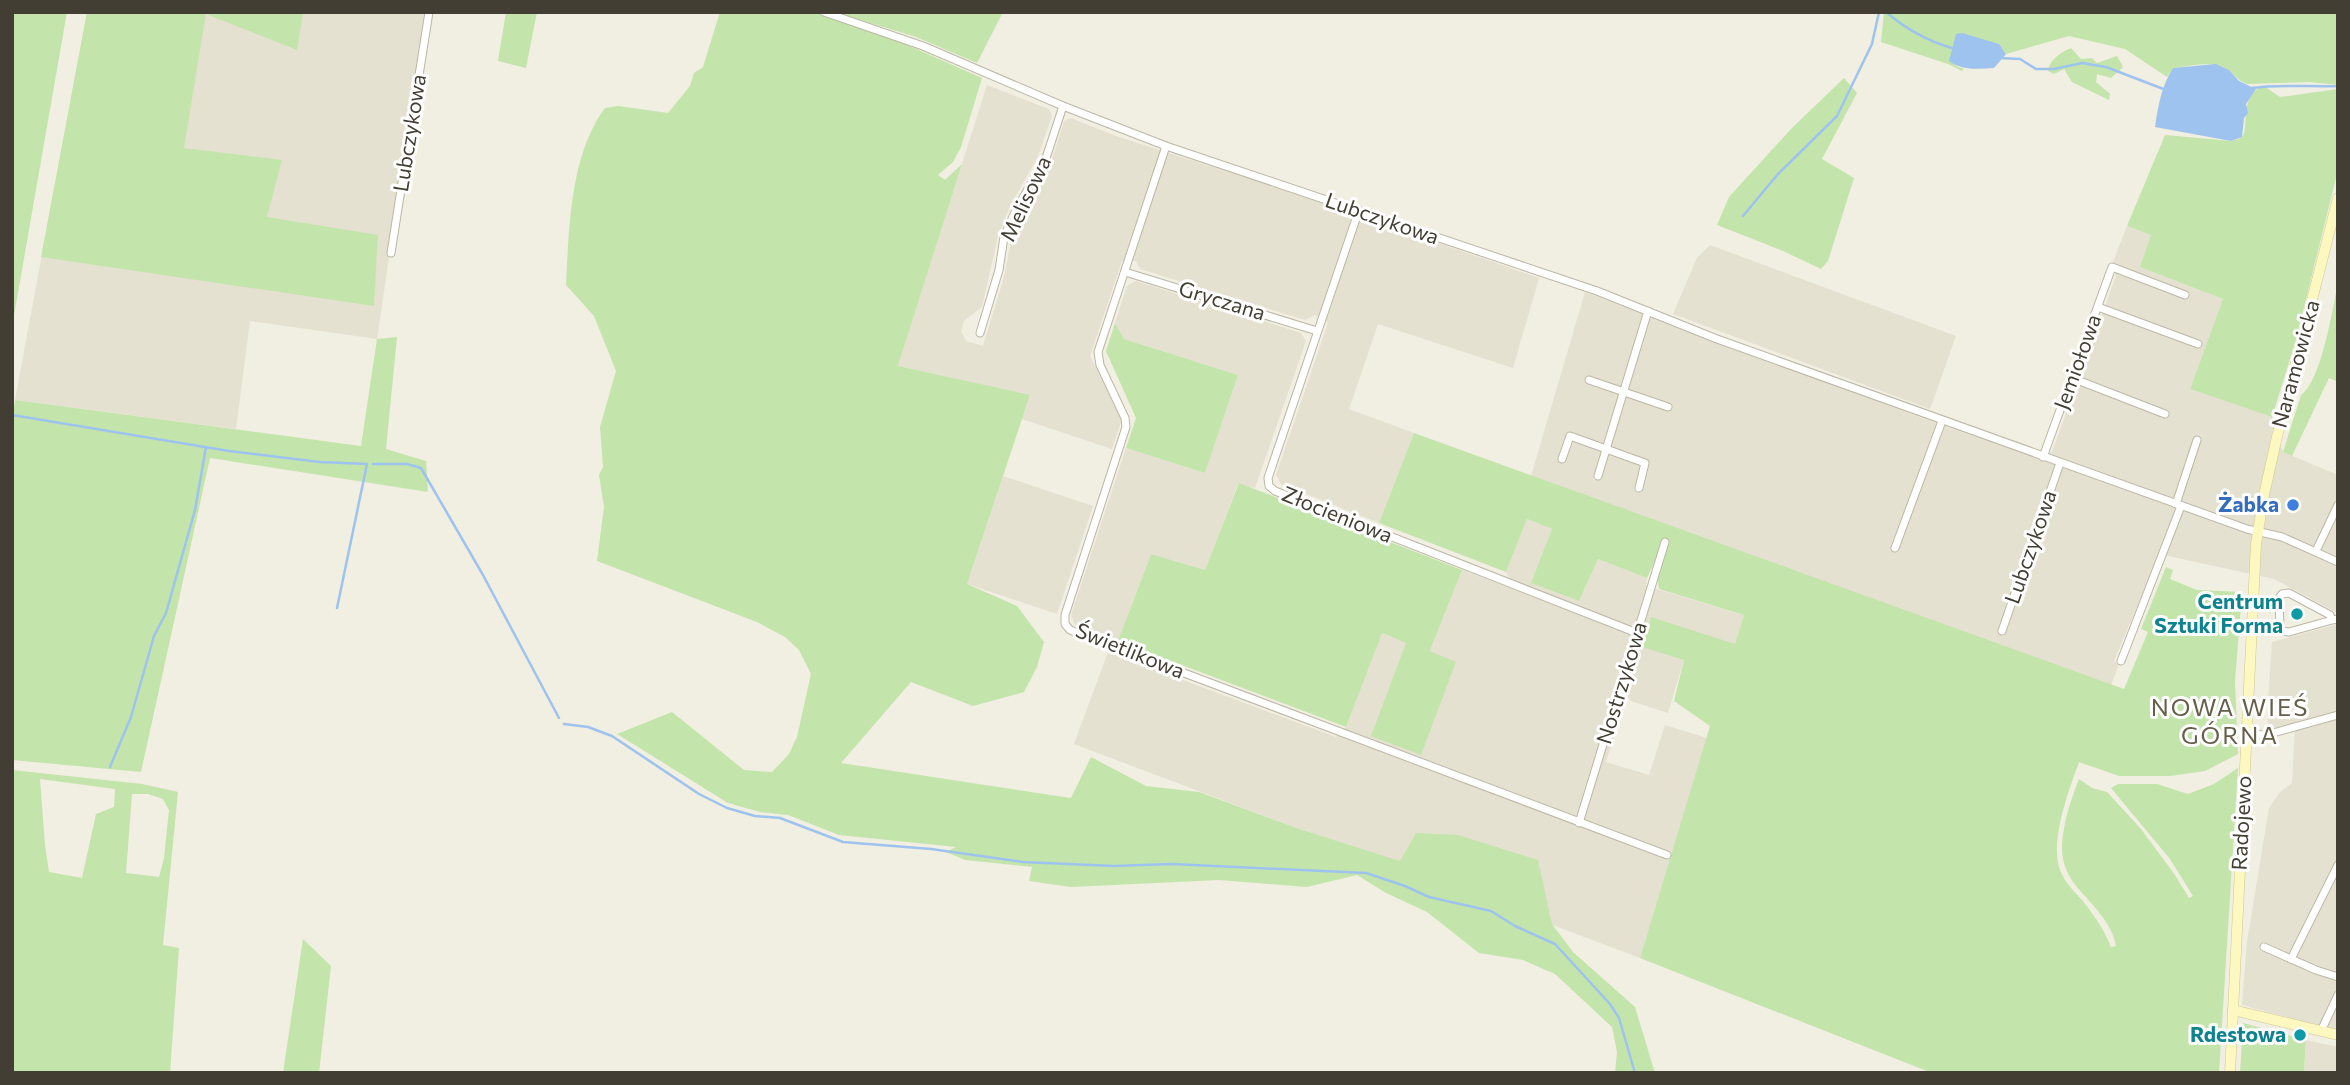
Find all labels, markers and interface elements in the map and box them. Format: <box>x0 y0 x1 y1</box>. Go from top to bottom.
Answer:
street label: Lubczykowa <box>387 72 430 193</box>
street label: Melisowa <box>994 152 1055 245</box>
street label: Lubczykowa <box>1322 186 1443 249</box>
street label: Gryczana <box>1176 275 1269 325</box>
street label: Naramowicka <box>2265 297 2324 430</box>
street label: Jemiołowa <box>2048 310 2105 413</box>
street label: Złocieniowa <box>1279 480 1396 547</box>
street label: Lubczykowa <box>1998 486 2061 607</box>
place label: Żabka <box>2218 491 2279 516</box>
marker: Żabka <box>2285 497 2301 513</box>
place label: Centrum Sztuki Forma <box>2154 588 2283 637</box>
marker: Centrum Sztuki Forma <box>2289 606 2305 622</box>
street label: Świetlikowa <box>1073 616 1189 683</box>
street label: Nostrzykowa <box>1590 618 1651 747</box>
district label: NOWA WIEŚ GÓRNA <box>2151 692 2309 749</box>
street label: Radojewo <box>2226 775 2255 871</box>
place label: Rdestowa <box>2190 1021 2286 1046</box>
marker: Rdestowa <box>2292 1027 2308 1043</box>

